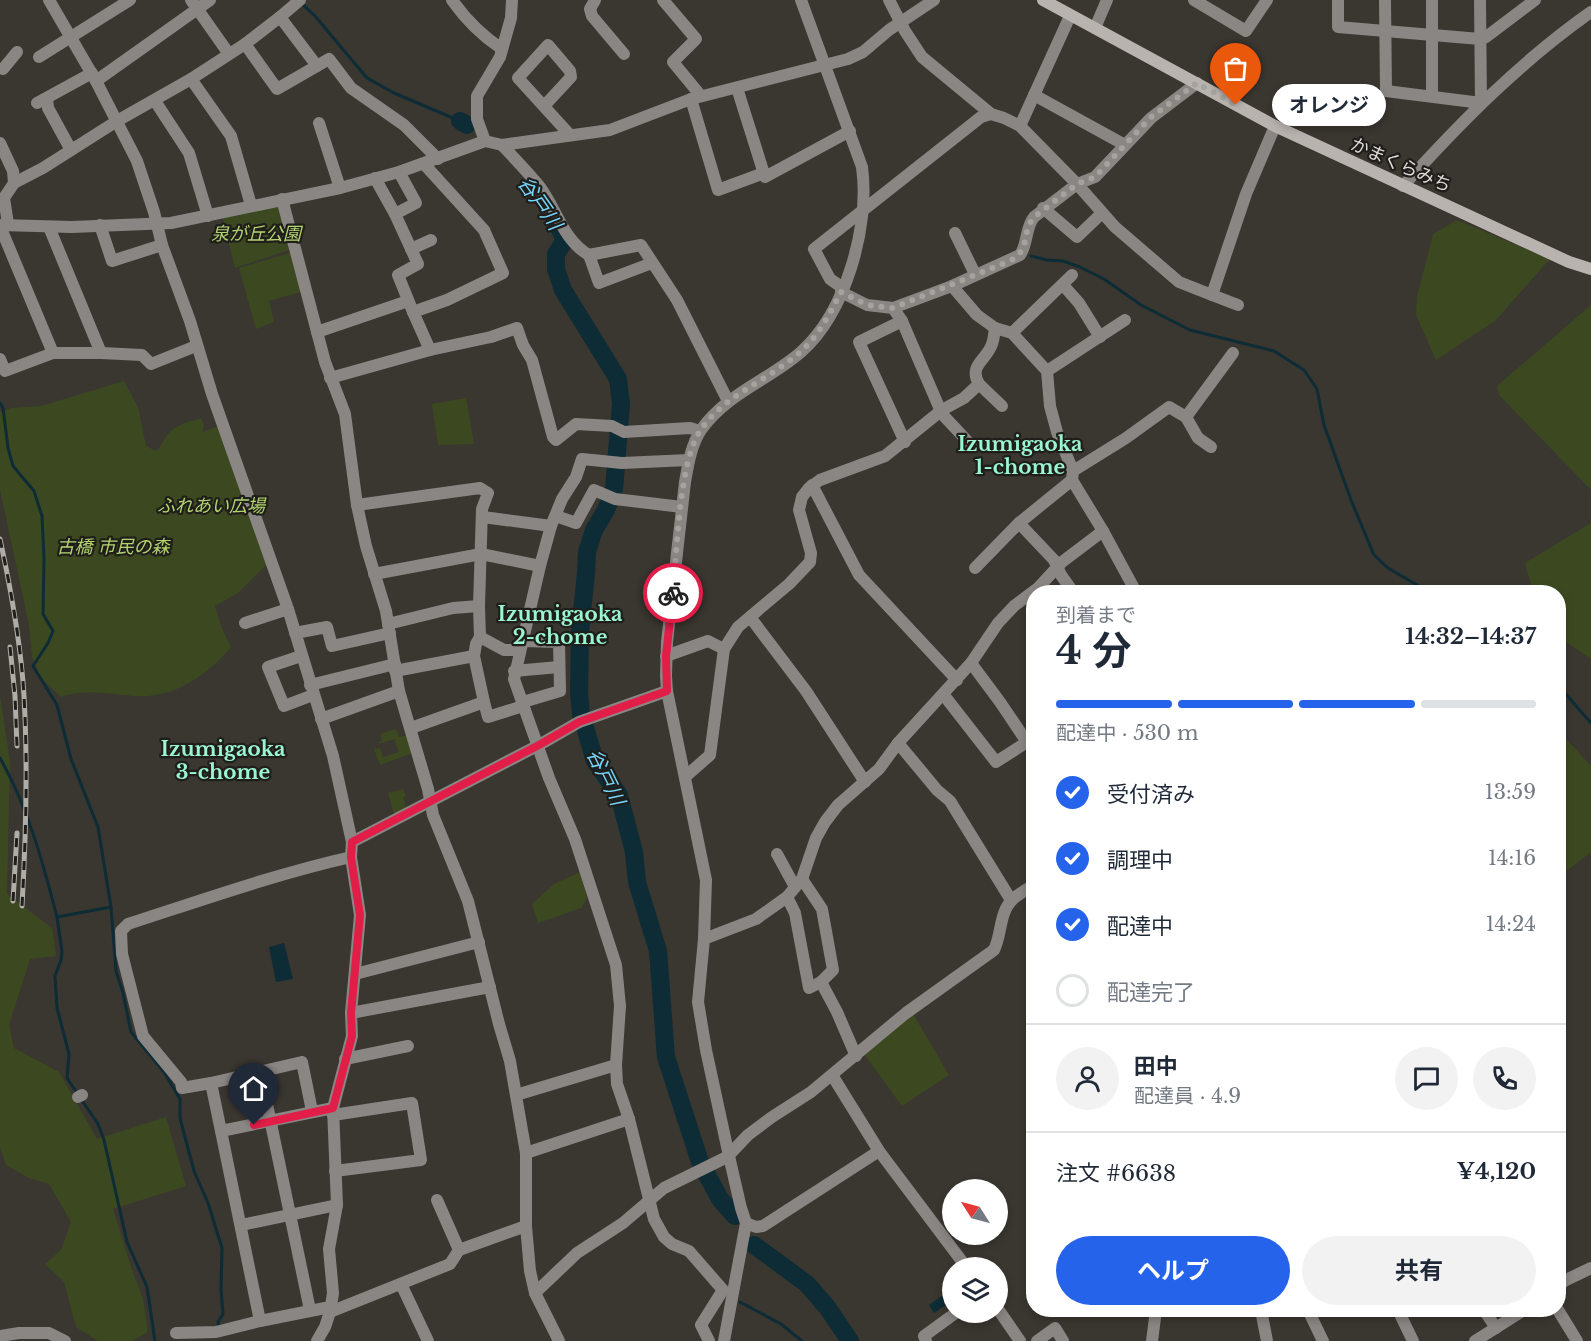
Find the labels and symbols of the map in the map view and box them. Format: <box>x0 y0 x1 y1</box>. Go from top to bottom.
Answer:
pin <box>1210 43 1261 105</box>
callout: オレンジ <box>1272 84 1386 126</box>
street label: かまくらみち <box>1347 133 1455 197</box>
water label: 谷戸川 <box>513 172 568 236</box>
park label: 泉が丘公園 <box>211 223 304 245</box>
district label: Izumigaoka 1-chome <box>957 432 1083 479</box>
park label: ふれあい広場 <box>157 495 267 517</box>
park label: 古橋 市民の森 <box>57 536 171 558</box>
courier <box>643 563 703 623</box>
district label: Izumigaoka 2-chome <box>497 602 623 649</box>
district label: Izumigaoka 3-chome <box>160 737 286 784</box>
water label: 谷戸川 <box>582 745 631 811</box>
pin <box>228 1063 279 1125</box>
north arrow <box>942 1179 1008 1245</box>

